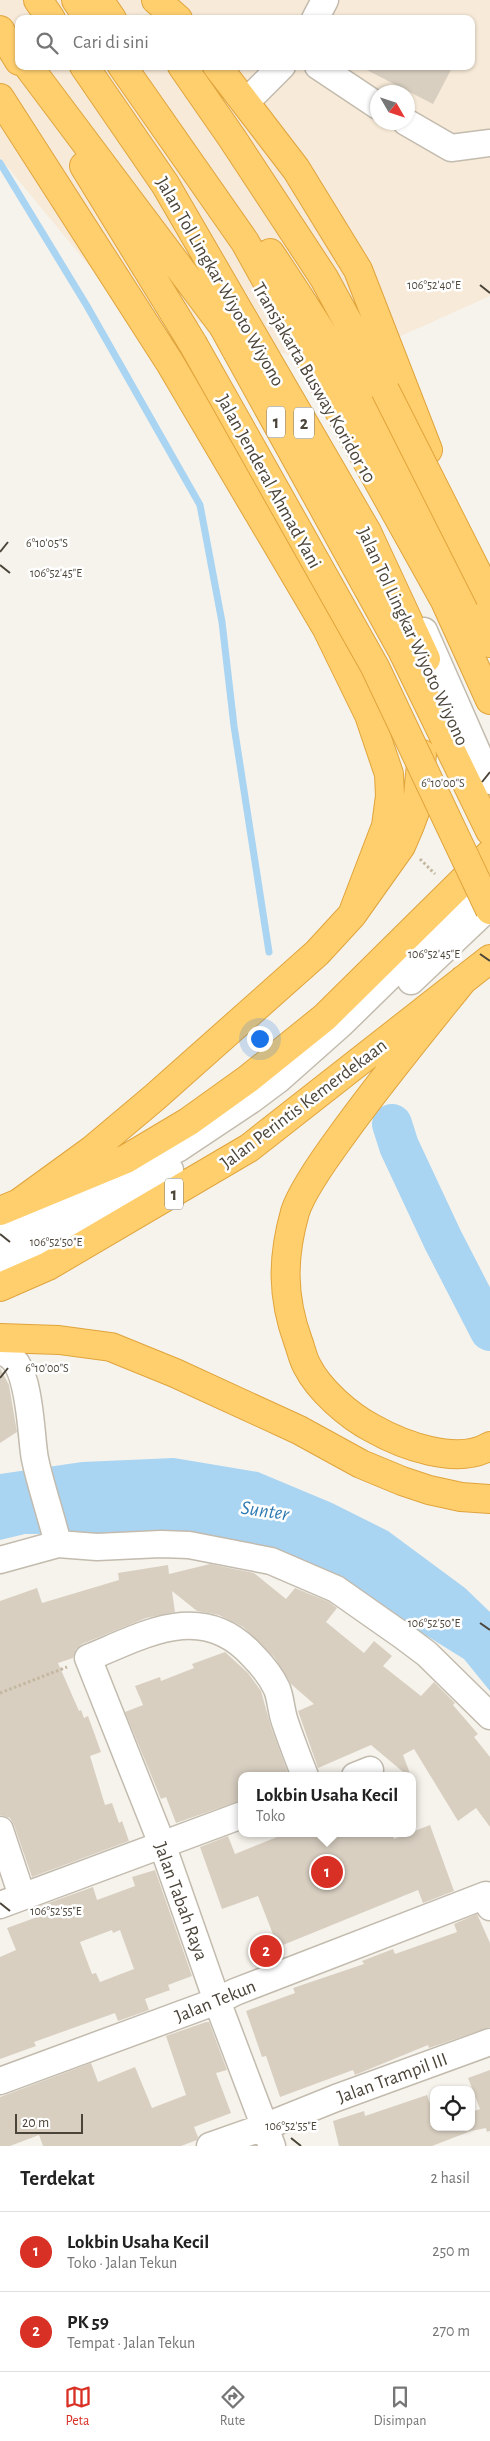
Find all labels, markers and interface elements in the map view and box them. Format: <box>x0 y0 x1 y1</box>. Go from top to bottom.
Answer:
search box <box>15 15 475 70</box>
icon: search <box>33 29 61 57</box>
text: Cari di sini <box>73 33 149 52</box>
north arrow <box>370 85 415 130</box>
street label: Jalan Tol Lingkar Wiyoto Wiyono <box>152 174 287 390</box>
street label: Transjakarta Busway Koridor 10 <box>248 278 382 486</box>
text: 106°52'40"E <box>407 279 461 291</box>
street label: Jalan Jenderal Ahmad Yani <box>213 392 324 572</box>
road number: 1 <box>267 407 285 438</box>
road number: 2 <box>294 408 314 438</box>
street label: Jalan Tol Lingkar Wiyoto Wiyono <box>354 525 472 749</box>
text: 6°10'05"S <box>26 537 68 549</box>
text: 106°52'45"E <box>30 567 82 579</box>
text: 6°10'00"S <box>421 777 465 789</box>
text: 106°52'45"E <box>408 948 460 960</box>
your location <box>247 1026 273 1052</box>
street label: Jalan Perintis Kemerdekaan <box>217 1036 391 1173</box>
road number: 1 <box>165 1178 183 1210</box>
text: 106°52'50"E <box>30 1236 83 1248</box>
text: 6°10'00"S <box>25 1362 69 1374</box>
water label: Sunter <box>240 1498 291 1524</box>
text: 106°52'50"E <box>408 1617 461 1629</box>
popup <box>238 1772 416 1837</box>
text: Lokbin Usaha Kecil <box>256 1786 398 1805</box>
text: Toko <box>256 1808 285 1824</box>
street label: Jalan Tabah Raya <box>150 1840 211 1963</box>
pin: 1 <box>311 1853 343 1891</box>
text: 106°52'55"E <box>30 1905 82 1917</box>
pin: 2 <box>250 1932 282 1970</box>
street label: Jalan Tekun <box>172 1977 259 2026</box>
street label: Jalan Trampil III <box>335 2050 450 2107</box>
map controls <box>430 2086 475 2131</box>
button: locate <box>430 2086 475 2131</box>
scale bar <box>15 2111 82 2134</box>
text: 20 m <box>22 2116 49 2130</box>
text: 106°52'55"E <box>265 2120 317 2132</box>
text: Terdekat <box>20 2168 95 2189</box>
text: 2 hasil <box>431 2170 470 2186</box>
text: Lokbin Usaha Kecil <box>67 2233 209 2252</box>
text: 1 <box>33 2243 39 2259</box>
text: 250 m <box>432 2243 470 2259</box>
text: Toko · Jalan Tekun <box>67 2255 177 2271</box>
text: PK 59 <box>67 2313 109 2332</box>
text: 2 <box>32 2323 40 2339</box>
text: 270 m <box>432 2323 470 2339</box>
text: Tempat · Jalan Tekun <box>67 2335 195 2351</box>
tab: Peta <box>64 2383 92 2430</box>
tab: Rute <box>219 2383 247 2430</box>
tab: Disimpan <box>374 2383 426 2430</box>

